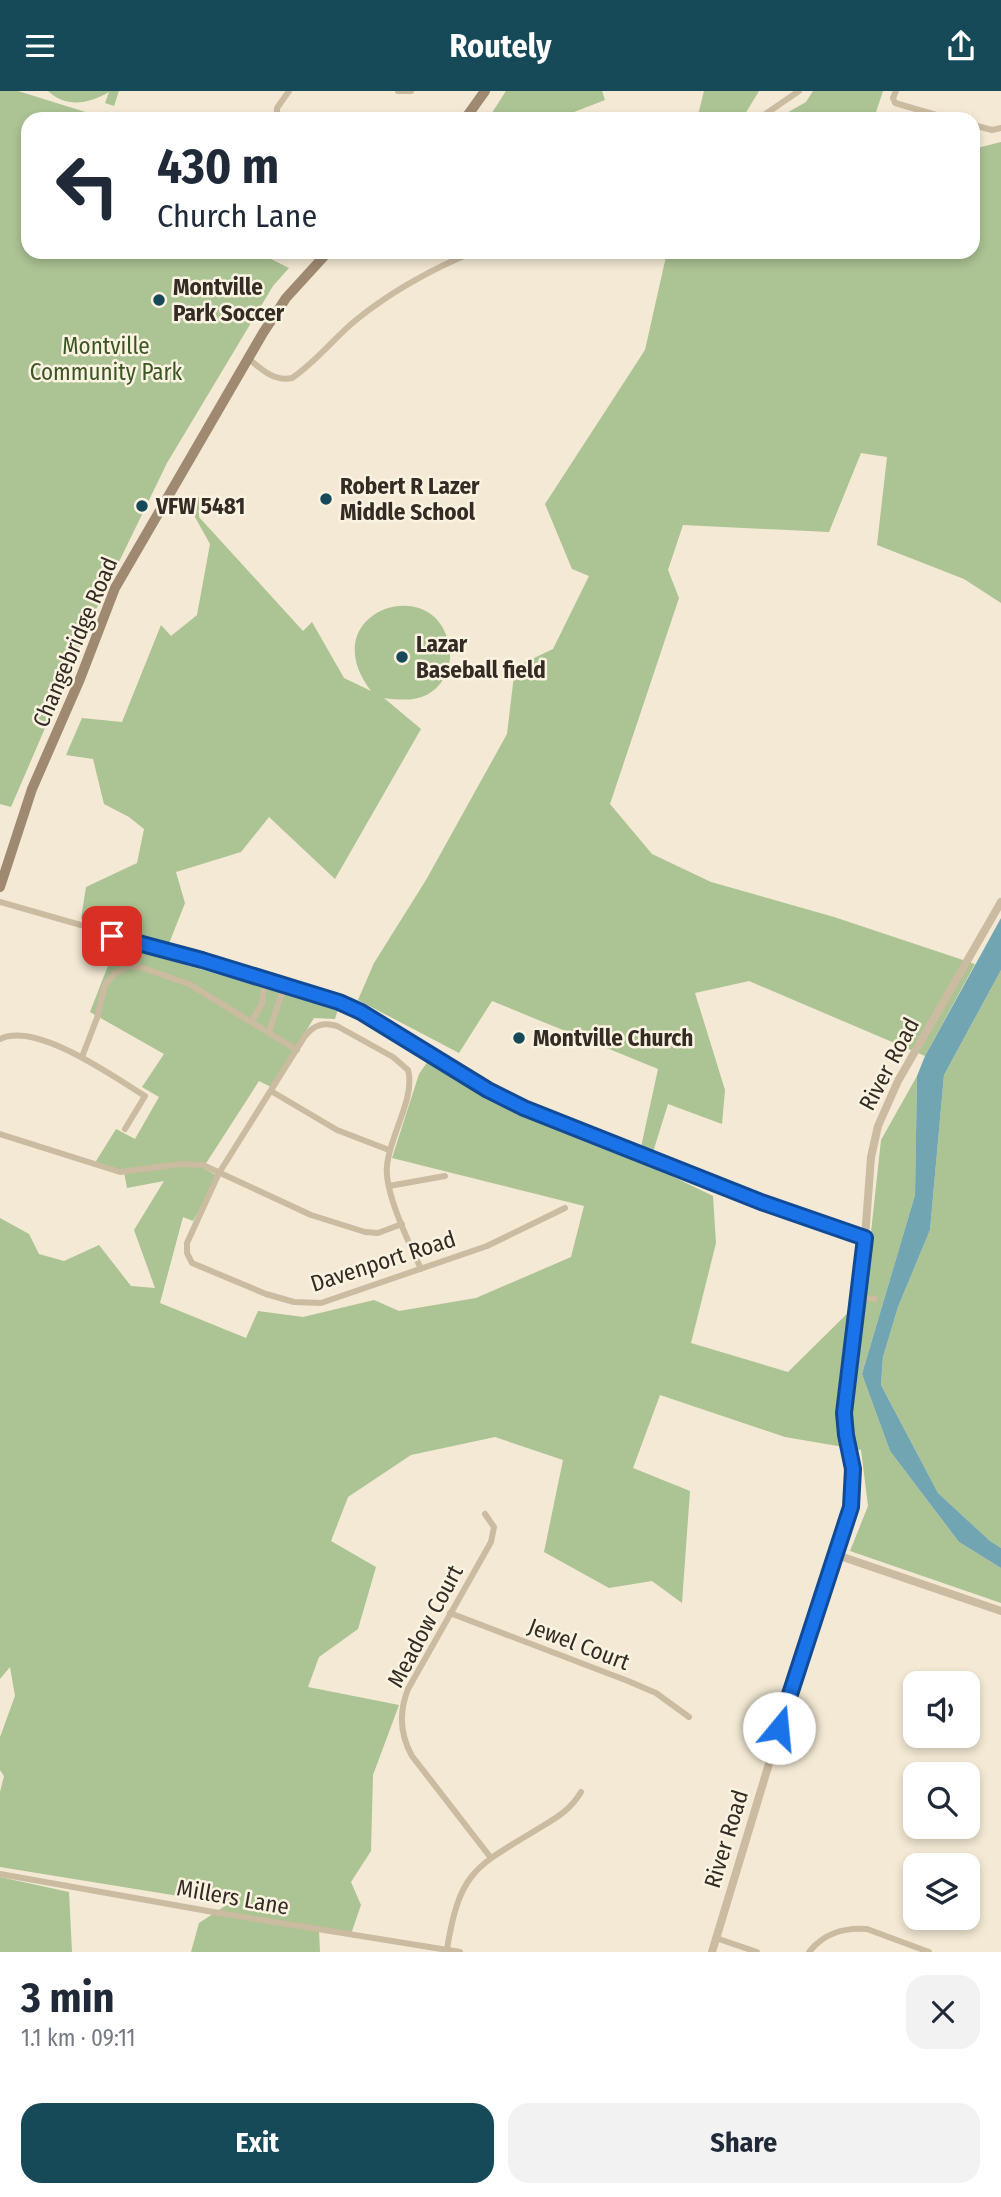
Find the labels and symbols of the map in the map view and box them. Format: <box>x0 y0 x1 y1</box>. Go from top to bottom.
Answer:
place label: Montville Park Soccer <box>173 273 285 327</box>
marker: Montville Park Soccer <box>151 292 167 308</box>
park label: Montville Community Park <box>30 332 183 386</box>
place label: Robert R Lazer Middle School <box>340 472 480 526</box>
marker: Robert R Lazer Middle School <box>318 491 334 507</box>
place label: VFW 5481 <box>155 492 245 520</box>
marker: VFW 5481 <box>134 498 150 514</box>
street label: Changebridge Road <box>27 553 123 731</box>
place label: Lazar Baseball field <box>416 630 546 684</box>
marker: Lazar Baseball field <box>394 649 410 665</box>
pin <box>82 906 142 966</box>
street label: River Road <box>853 1013 925 1115</box>
place label: Montville Church <box>533 1024 693 1052</box>
marker: Montville Church <box>511 1030 527 1046</box>
street label: Davenport Road <box>307 1224 459 1298</box>
street label: Meadow Court <box>381 1560 469 1692</box>
street label: Jewel Court <box>524 1612 634 1676</box>
position arrow <box>742 1691 816 1765</box>
street label: River Road <box>698 1787 754 1891</box>
street label: Millers Lane <box>175 1873 291 1921</box>

